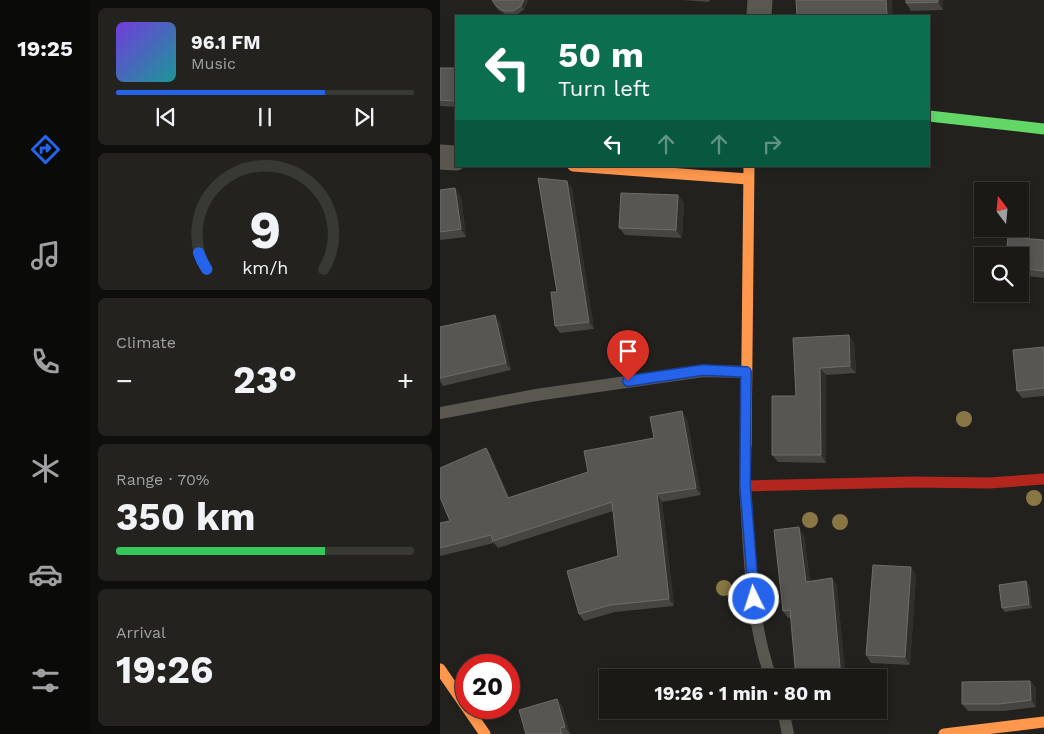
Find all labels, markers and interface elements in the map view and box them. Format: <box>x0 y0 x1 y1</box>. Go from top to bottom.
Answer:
text: 96.1 FM <box>191 31 261 54</box>
text: 50 m <box>558 34 644 76</box>
icon: left <box>475 35 540 100</box>
text: 19:25 <box>17 36 73 61</box>
text: Music <box>191 54 236 73</box>
text: Turn left <box>558 76 650 101</box>
icon: previous <box>152 103 180 131</box>
icon: pause <box>251 103 279 131</box>
icon: next <box>350 103 378 131</box>
icon: left <box>599 130 627 158</box>
icon: ahead <box>652 130 680 158</box>
icon: ahead <box>705 130 733 158</box>
icon: right <box>758 130 786 158</box>
icon: directions <box>28 132 63 167</box>
north arrow <box>974 182 1029 238</box>
map controls <box>974 182 1029 302</box>
text: 9 <box>249 200 281 261</box>
icon: music <box>28 238 63 273</box>
button: search <box>974 247 1029 302</box>
text: km/h <box>242 257 288 278</box>
pin <box>607 330 649 381</box>
text: Climate <box>116 333 176 352</box>
icon: arrive <box>614 337 642 365</box>
icon: phone <box>28 344 63 379</box>
text: 23° <box>233 358 297 402</box>
text: − <box>116 364 133 397</box>
text: + <box>397 364 414 397</box>
icon: climate <box>28 451 63 486</box>
text: Range · 70% <box>116 470 210 489</box>
text: 350 km <box>116 495 255 539</box>
icon: car <box>28 557 63 592</box>
position arrow <box>727 572 779 624</box>
text: Arrival <box>116 623 166 642</box>
text: 19:26 <box>116 648 213 692</box>
speed limit sign: 20 <box>455 654 520 719</box>
icon: filters <box>28 663 63 698</box>
text: 19:26 · 1 min · 80 m <box>655 682 831 705</box>

